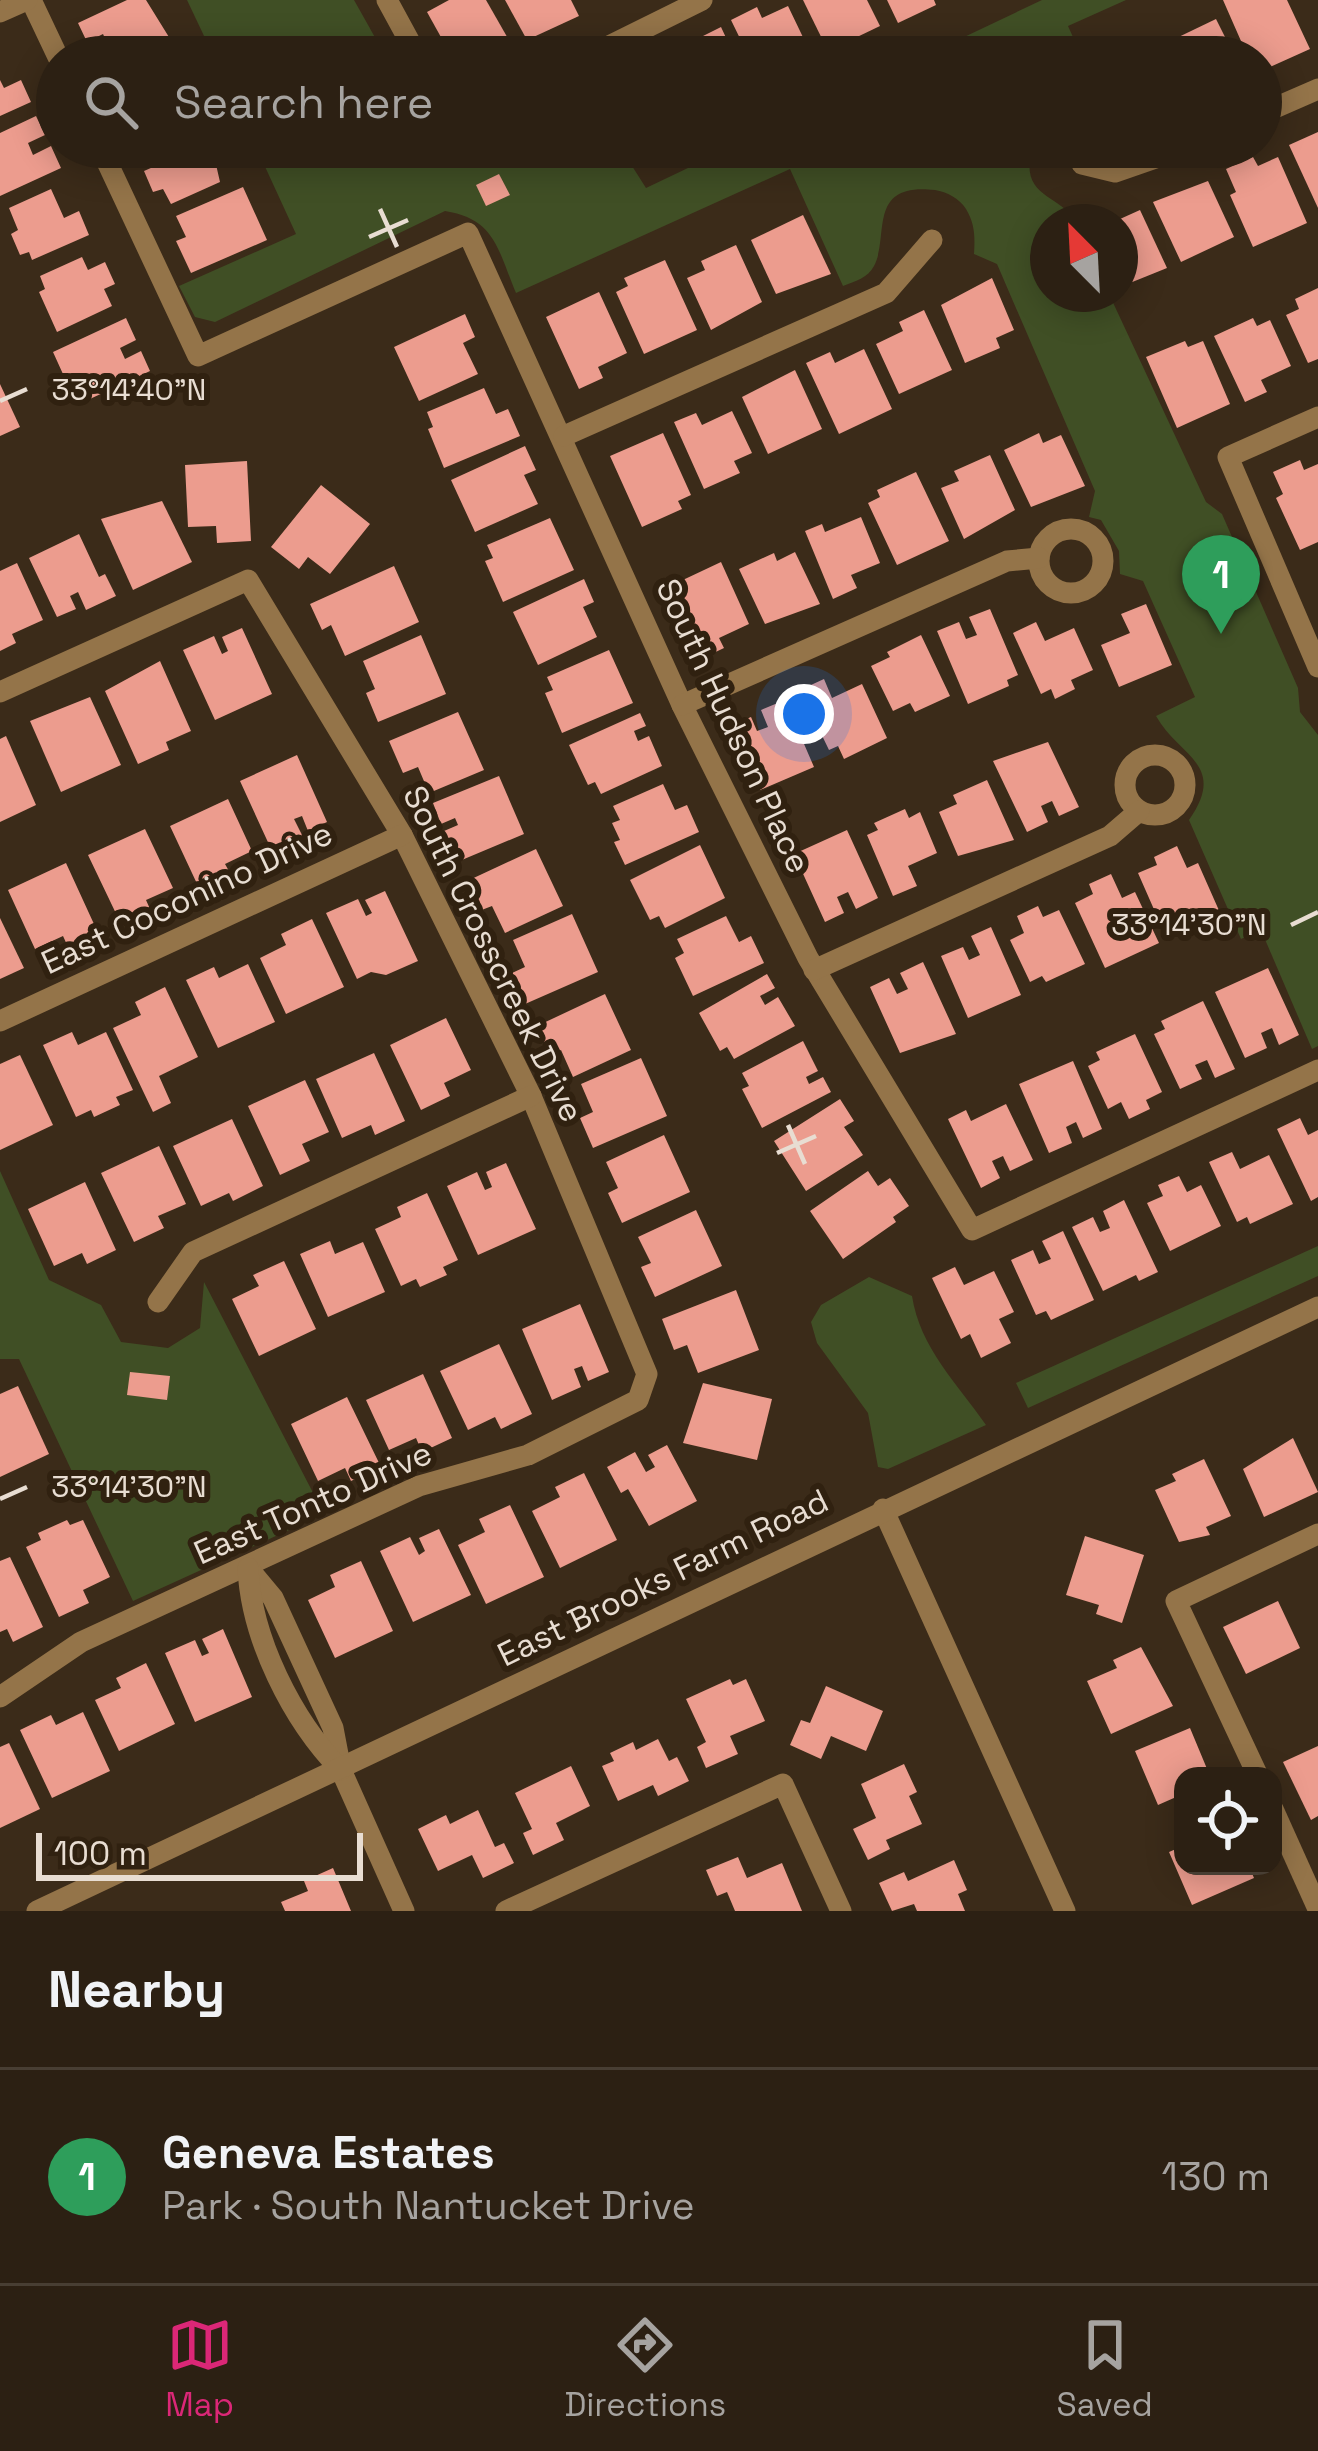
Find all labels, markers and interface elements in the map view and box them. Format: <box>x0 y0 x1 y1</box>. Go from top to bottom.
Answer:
search box <box>36 36 1282 168</box>
icon: search <box>78 69 144 135</box>
text: Search here <box>174 74 433 131</box>
north arrow <box>1030 204 1138 312</box>
text: 33°14'40"N <box>52 370 206 409</box>
pin: 1 <box>1182 535 1260 634</box>
street label: South Hudson Place <box>646 572 820 880</box>
your location <box>774 684 834 744</box>
street label: South Crosscreek Drive <box>393 779 593 1129</box>
street label: East Coconino Drive <box>35 812 339 984</box>
text: 33°14'30"N <box>1111 905 1267 944</box>
street label: East Tonto Drive <box>188 1432 438 1574</box>
text: 33°14'30"N <box>51 1467 207 1506</box>
street label: East Brooks Farm Road <box>491 1480 835 1676</box>
map controls <box>1174 1767 1282 1875</box>
button: locate <box>1174 1767 1282 1875</box>
scale bar <box>36 1827 363 1880</box>
text: 100 m <box>54 1833 147 1875</box>
text: Nearby <box>48 1957 225 2022</box>
text: Geneva Estates <box>162 2124 495 2181</box>
text: 1 <box>78 2152 96 2201</box>
text: 130 m <box>1162 2152 1270 2201</box>
text: Park · South Nantucket Drive <box>162 2181 695 2230</box>
tab: Map <box>165 2312 234 2426</box>
tab: Directions <box>564 2312 726 2426</box>
tab: Saved <box>1057 2312 1153 2426</box>

